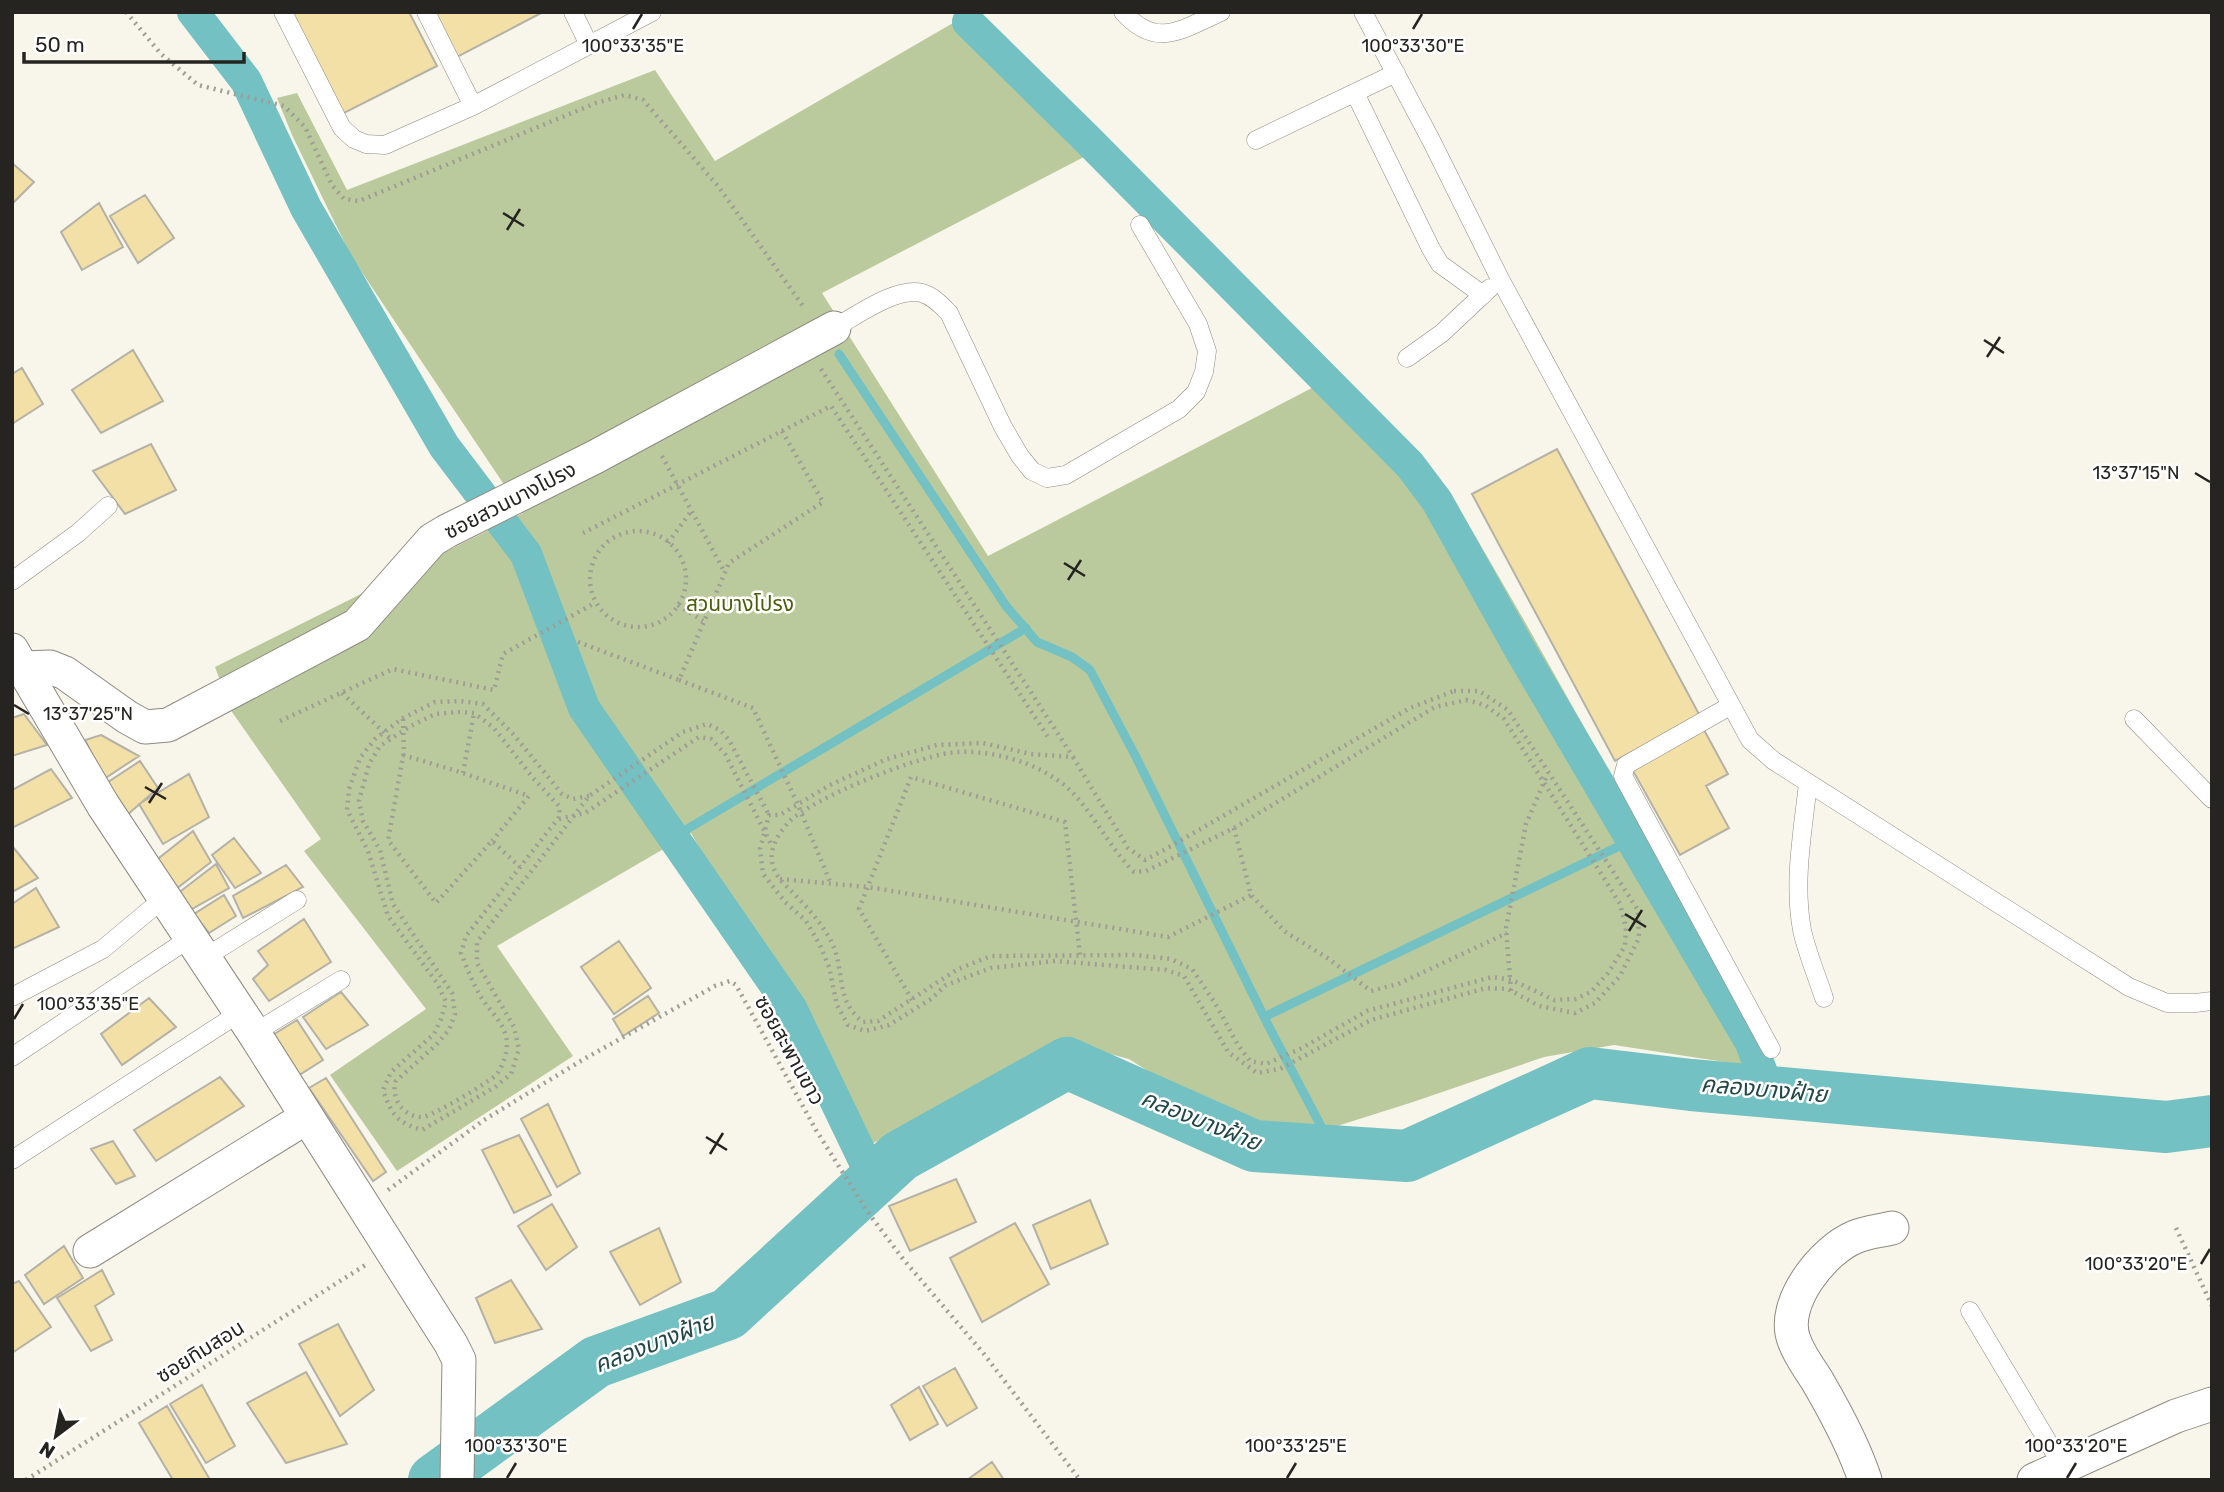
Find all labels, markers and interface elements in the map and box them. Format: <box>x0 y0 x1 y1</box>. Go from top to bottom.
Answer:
scale bar <box>24 21 245 65</box>
text: 50 m <box>35 32 85 57</box>
text: 100°33'35"E <box>582 35 684 57</box>
text: 100°33'30"E <box>1362 35 1465 57</box>
street label: ซอยสวนบางโปรง <box>440 456 580 544</box>
text: 13°37'15"N <box>2092 462 2180 484</box>
park label: สวนบางโปรง <box>686 591 794 616</box>
text: 13°37'25"N <box>43 703 133 725</box>
street label: ซอยสะพานขาว <box>750 991 830 1109</box>
text: 100°33'35"E <box>37 993 139 1015</box>
water label: คลองบางฝ้าย <box>1700 1070 1830 1109</box>
water label: คลองบางฝ้าย <box>1137 1083 1266 1157</box>
text: 100°33'20"E <box>2085 1253 2187 1275</box>
water label: คลองบางฝ้าย <box>590 1307 719 1379</box>
street label: ซอยทิมสอน <box>151 1314 249 1388</box>
north arrow <box>21 1401 91 1471</box>
text: 100°33'30"E <box>465 1435 568 1457</box>
text: 100°33'25"E <box>1245 1435 1347 1457</box>
text: 100°33'20"E <box>2025 1435 2127 1457</box>
text: N <box>35 1437 59 1463</box>

